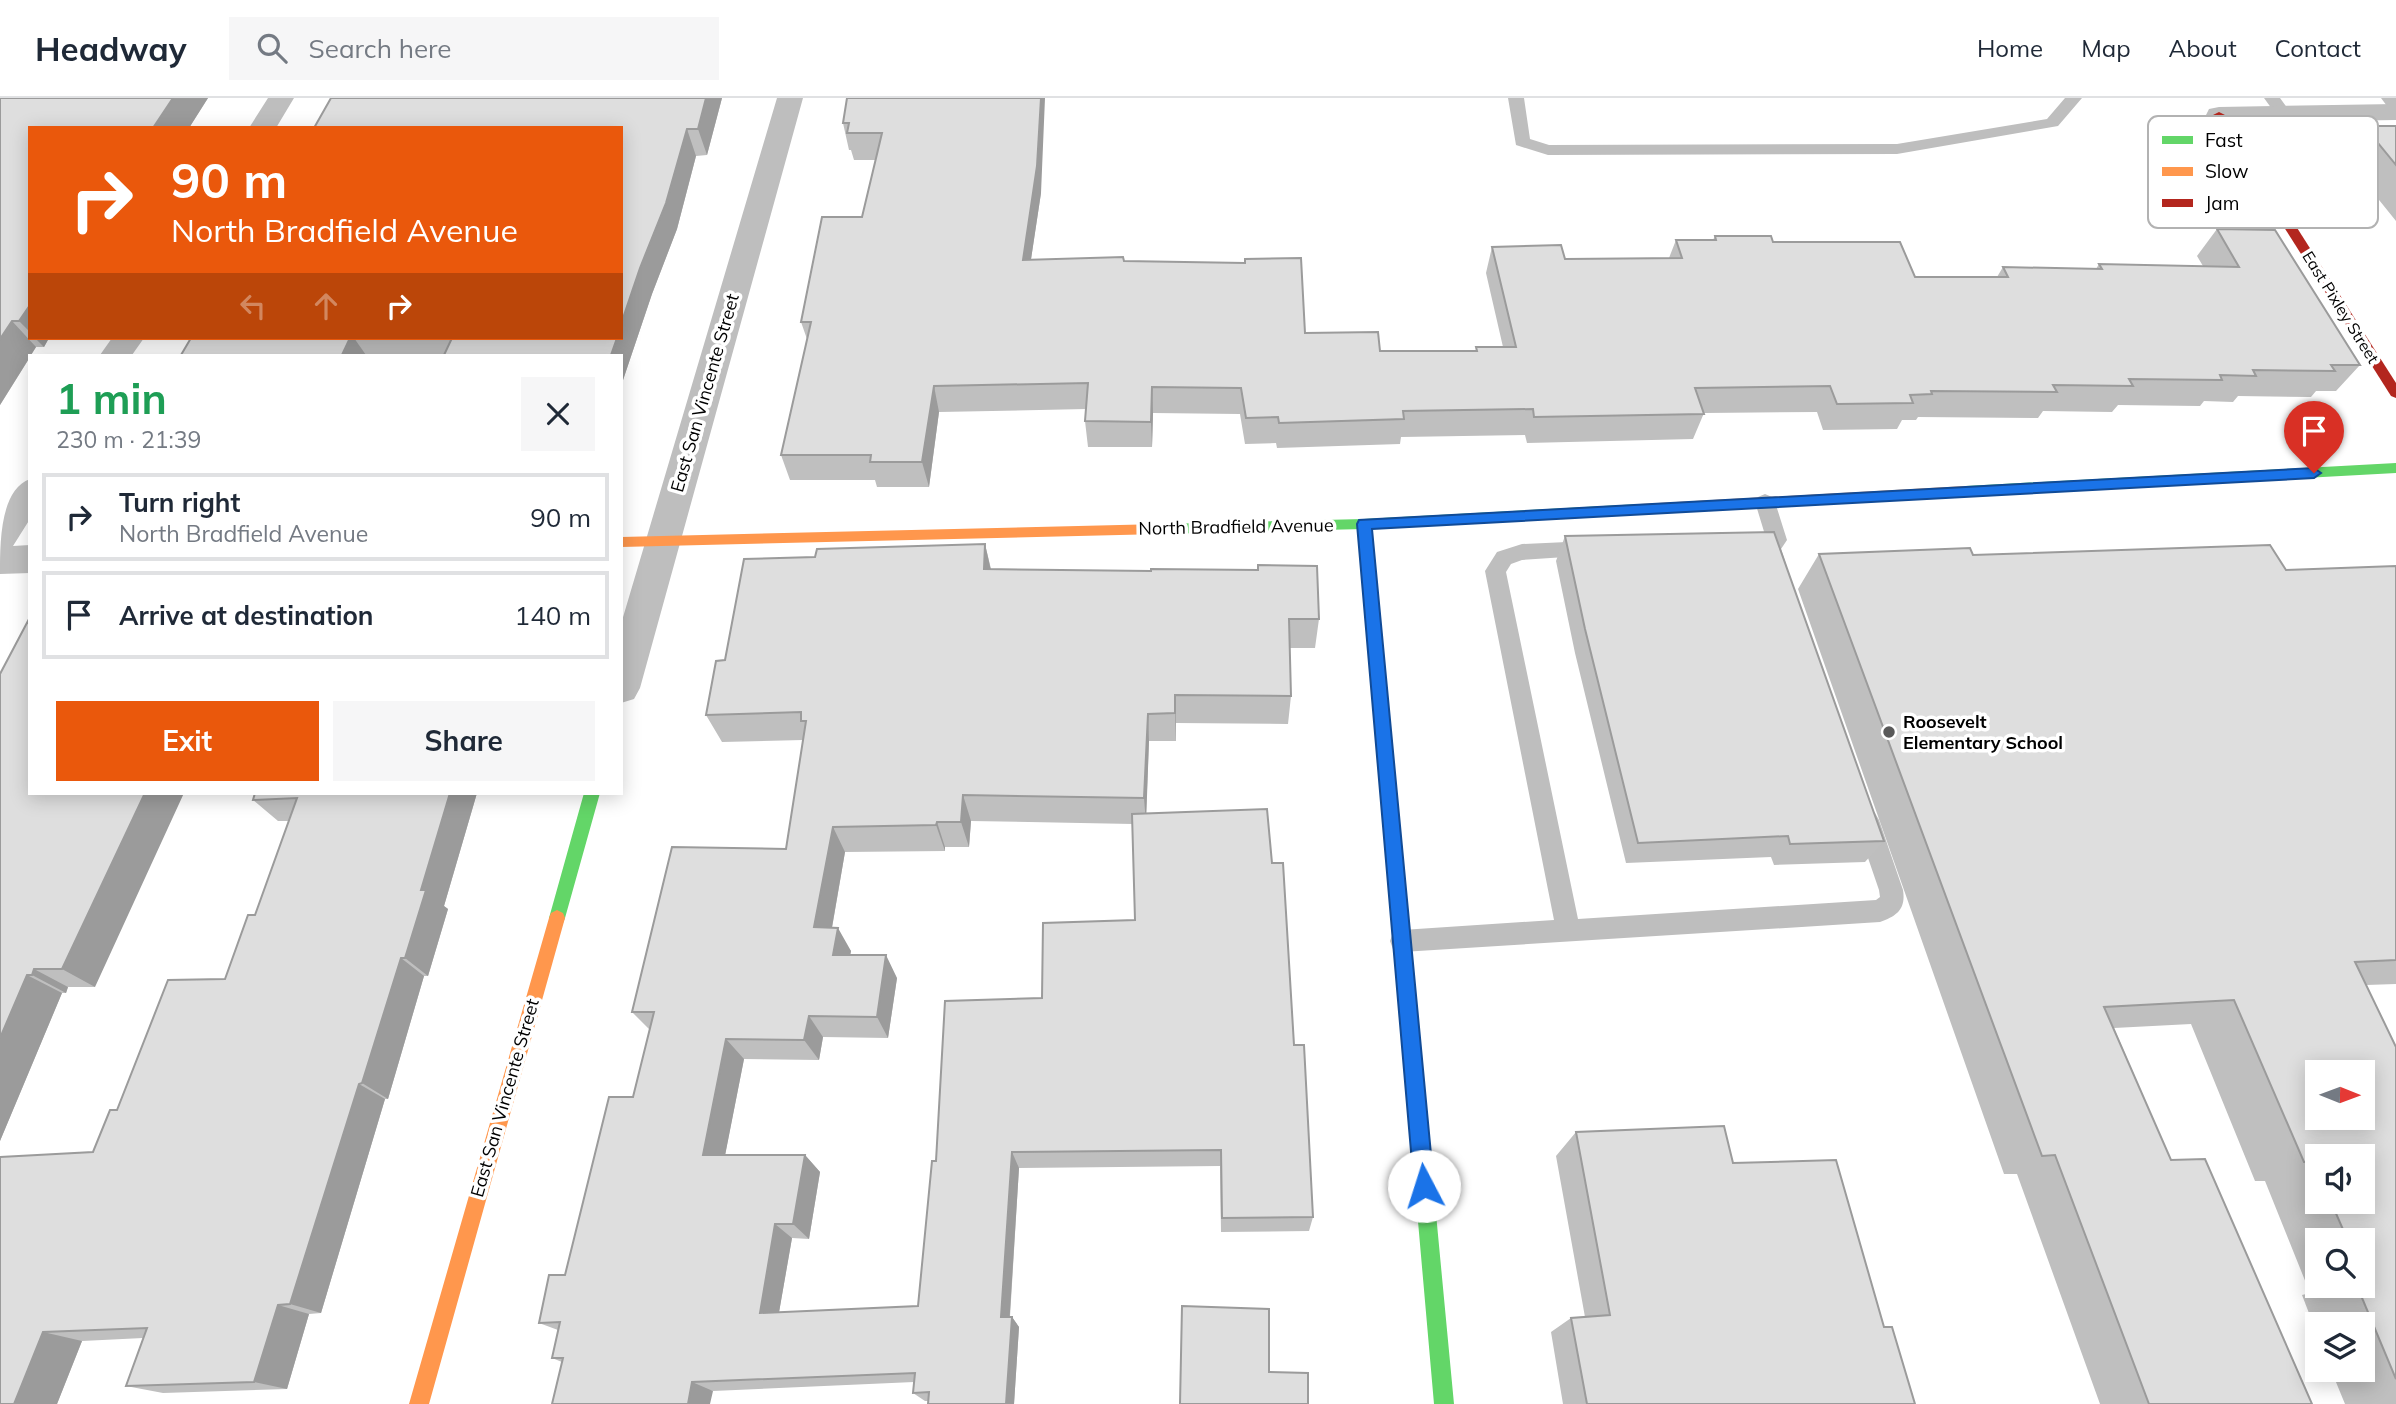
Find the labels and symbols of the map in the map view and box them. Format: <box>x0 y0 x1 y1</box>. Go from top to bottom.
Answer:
legend <box>2148 116 2378 228</box>
text: Fast <box>2205 128 2243 152</box>
text: Slow <box>2205 159 2249 183</box>
text: Jam <box>2205 191 2239 215</box>
street label: East Pixley Street <box>2298 247 2384 367</box>
street label: East San Vincente Street <box>665 291 744 495</box>
pin <box>2284 401 2344 473</box>
street label: North Bradfield Avenue <box>1138 513 1334 540</box>
place label: Roosevelt Elementary School <box>1903 710 2063 754</box>
marker: Roosevelt Elementary School <box>1881 724 1897 740</box>
street label: East San Vincente Street <box>465 996 544 1200</box>
north arrow <box>2305 1060 2375 1130</box>
position arrow <box>1387 1149 1461 1223</box>

